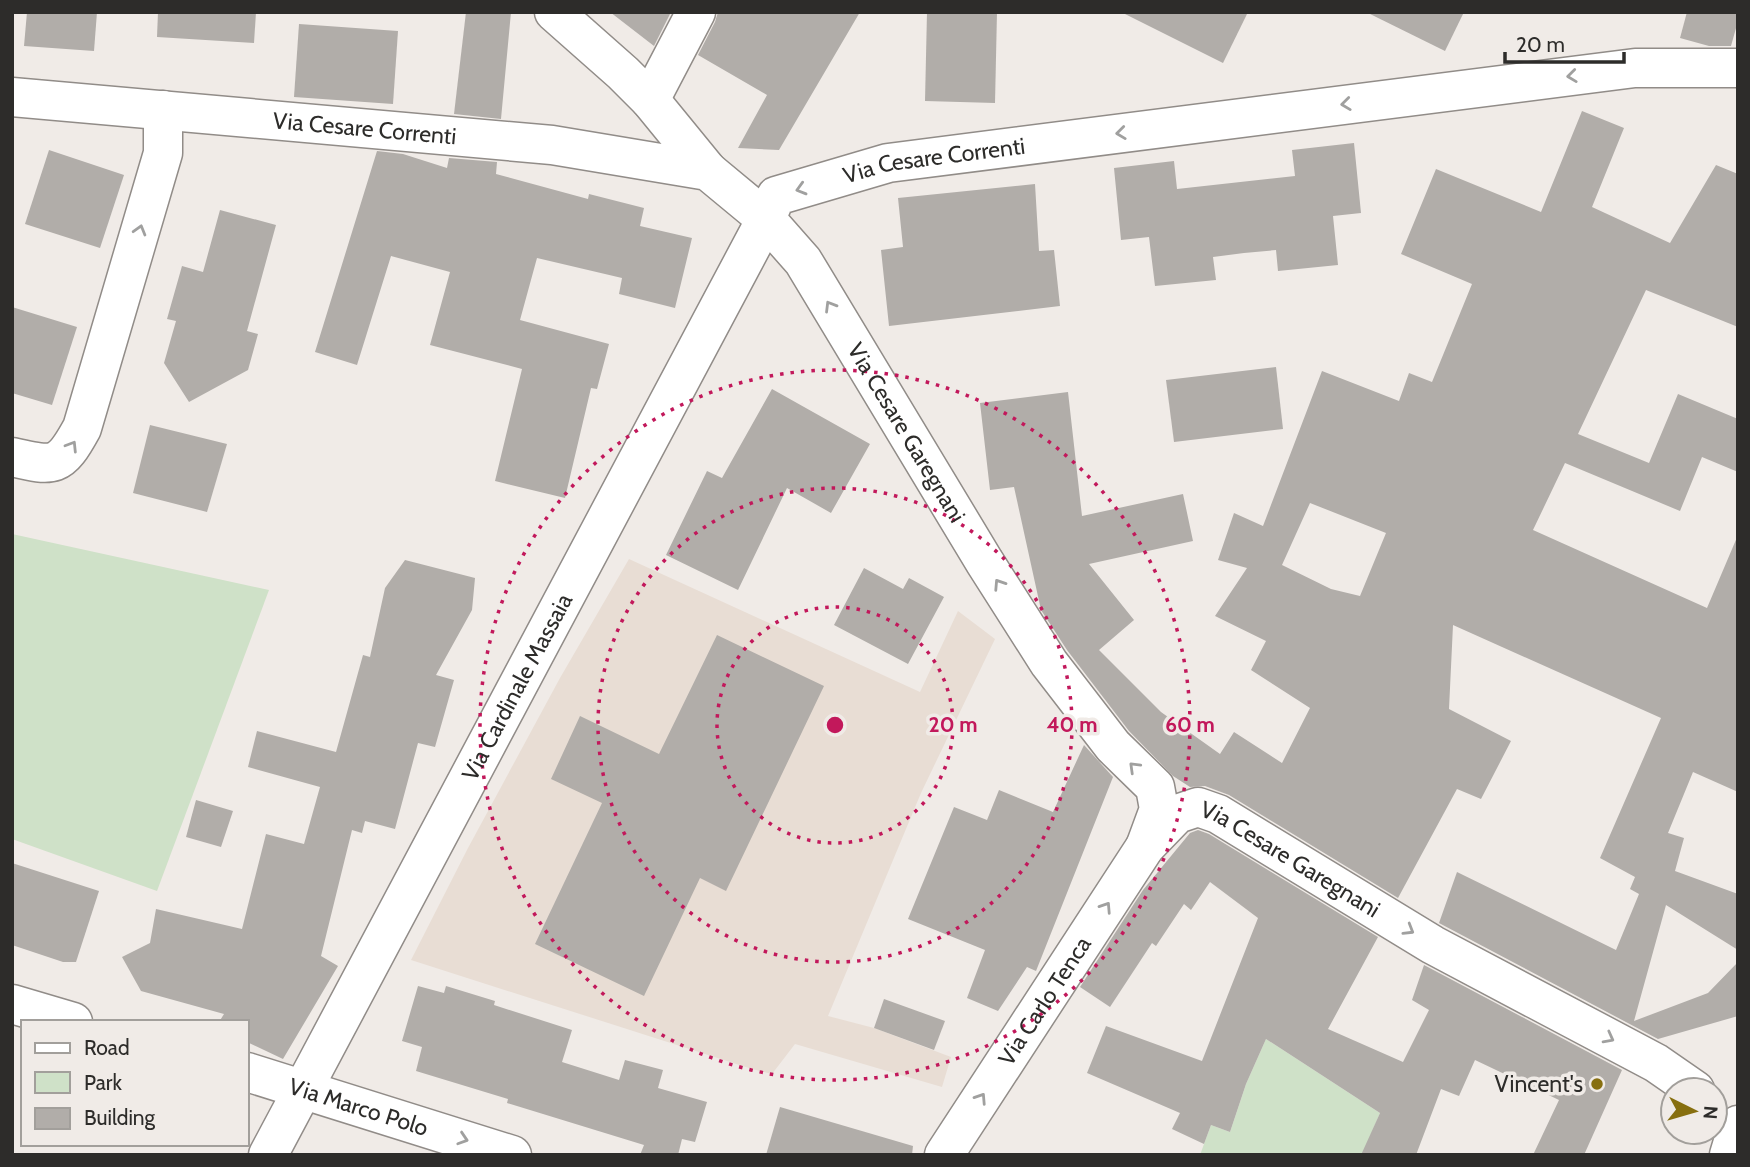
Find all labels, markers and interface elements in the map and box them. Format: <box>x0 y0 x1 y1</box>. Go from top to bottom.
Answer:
scale bar <box>1505 21 1624 65</box>
text: 20 m <box>1516 32 1565 57</box>
one-way arrow <box>1566 68 1578 83</box>
one-way arrow <box>1340 96 1352 111</box>
street label: Via Cesare Correnti <box>272 106 458 150</box>
one-way arrow <box>1115 125 1126 140</box>
street label: Via Cesare Correnti <box>840 132 1027 189</box>
one-way arrow <box>795 180 807 195</box>
one-way arrow <box>132 224 147 236</box>
one-way arrow <box>826 300 839 313</box>
street label: Via Cesare Garegnani <box>842 338 971 528</box>
one-way arrow <box>63 441 76 454</box>
one-way arrow <box>995 579 1007 592</box>
street label: Via Cardinale Massaia <box>456 589 578 785</box>
text: 20 m <box>929 712 977 737</box>
text: 40 m <box>1047 712 1097 737</box>
text: 60 m <box>1165 712 1215 737</box>
centre of rings <box>823 713 847 737</box>
one-way arrow <box>1129 762 1142 775</box>
street label: Via Cesare Garegnani <box>1197 795 1385 923</box>
one-way arrow <box>1097 902 1110 915</box>
one-way arrow <box>1402 922 1415 935</box>
street label: Via Carlo Tenca <box>992 931 1097 1071</box>
legend <box>21 1020 248 1146</box>
one-way arrow <box>1602 1030 1614 1044</box>
text: Road <box>84 1035 130 1060</box>
text: Park <box>84 1070 122 1095</box>
place label: Vincent's <box>1495 1070 1583 1098</box>
street label: Via Marco Polo <box>286 1072 432 1142</box>
marker: Vincent's <box>1589 1076 1605 1092</box>
north arrow <box>1659 1076 1729 1146</box>
one-way arrow <box>973 1092 986 1105</box>
text: Building <box>84 1105 156 1130</box>
text: N <box>1698 1105 1722 1120</box>
one-way arrow <box>456 1131 469 1145</box>

